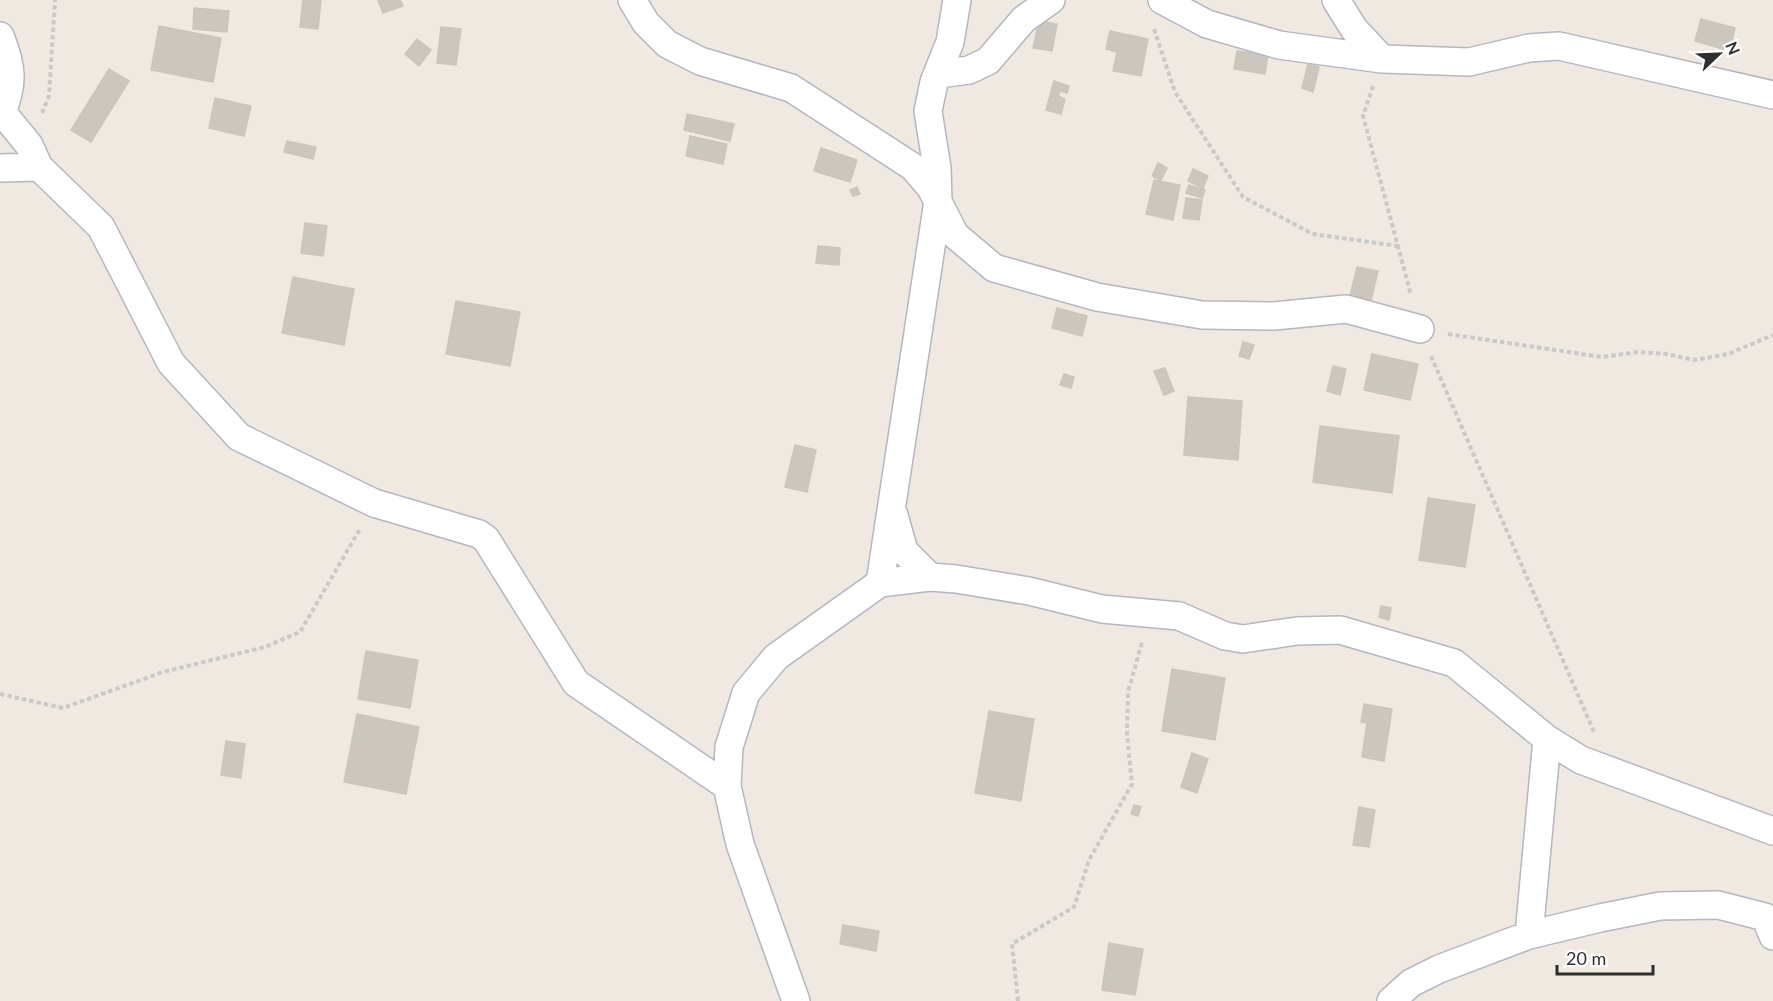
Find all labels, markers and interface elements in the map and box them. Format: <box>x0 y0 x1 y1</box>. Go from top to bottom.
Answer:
north arrow <box>1689 24 1749 84</box>
text: N <box>1722 39 1744 57</box>
scale bar <box>1557 938 1653 976</box>
text: 20 m <box>1566 947 1606 969</box>

